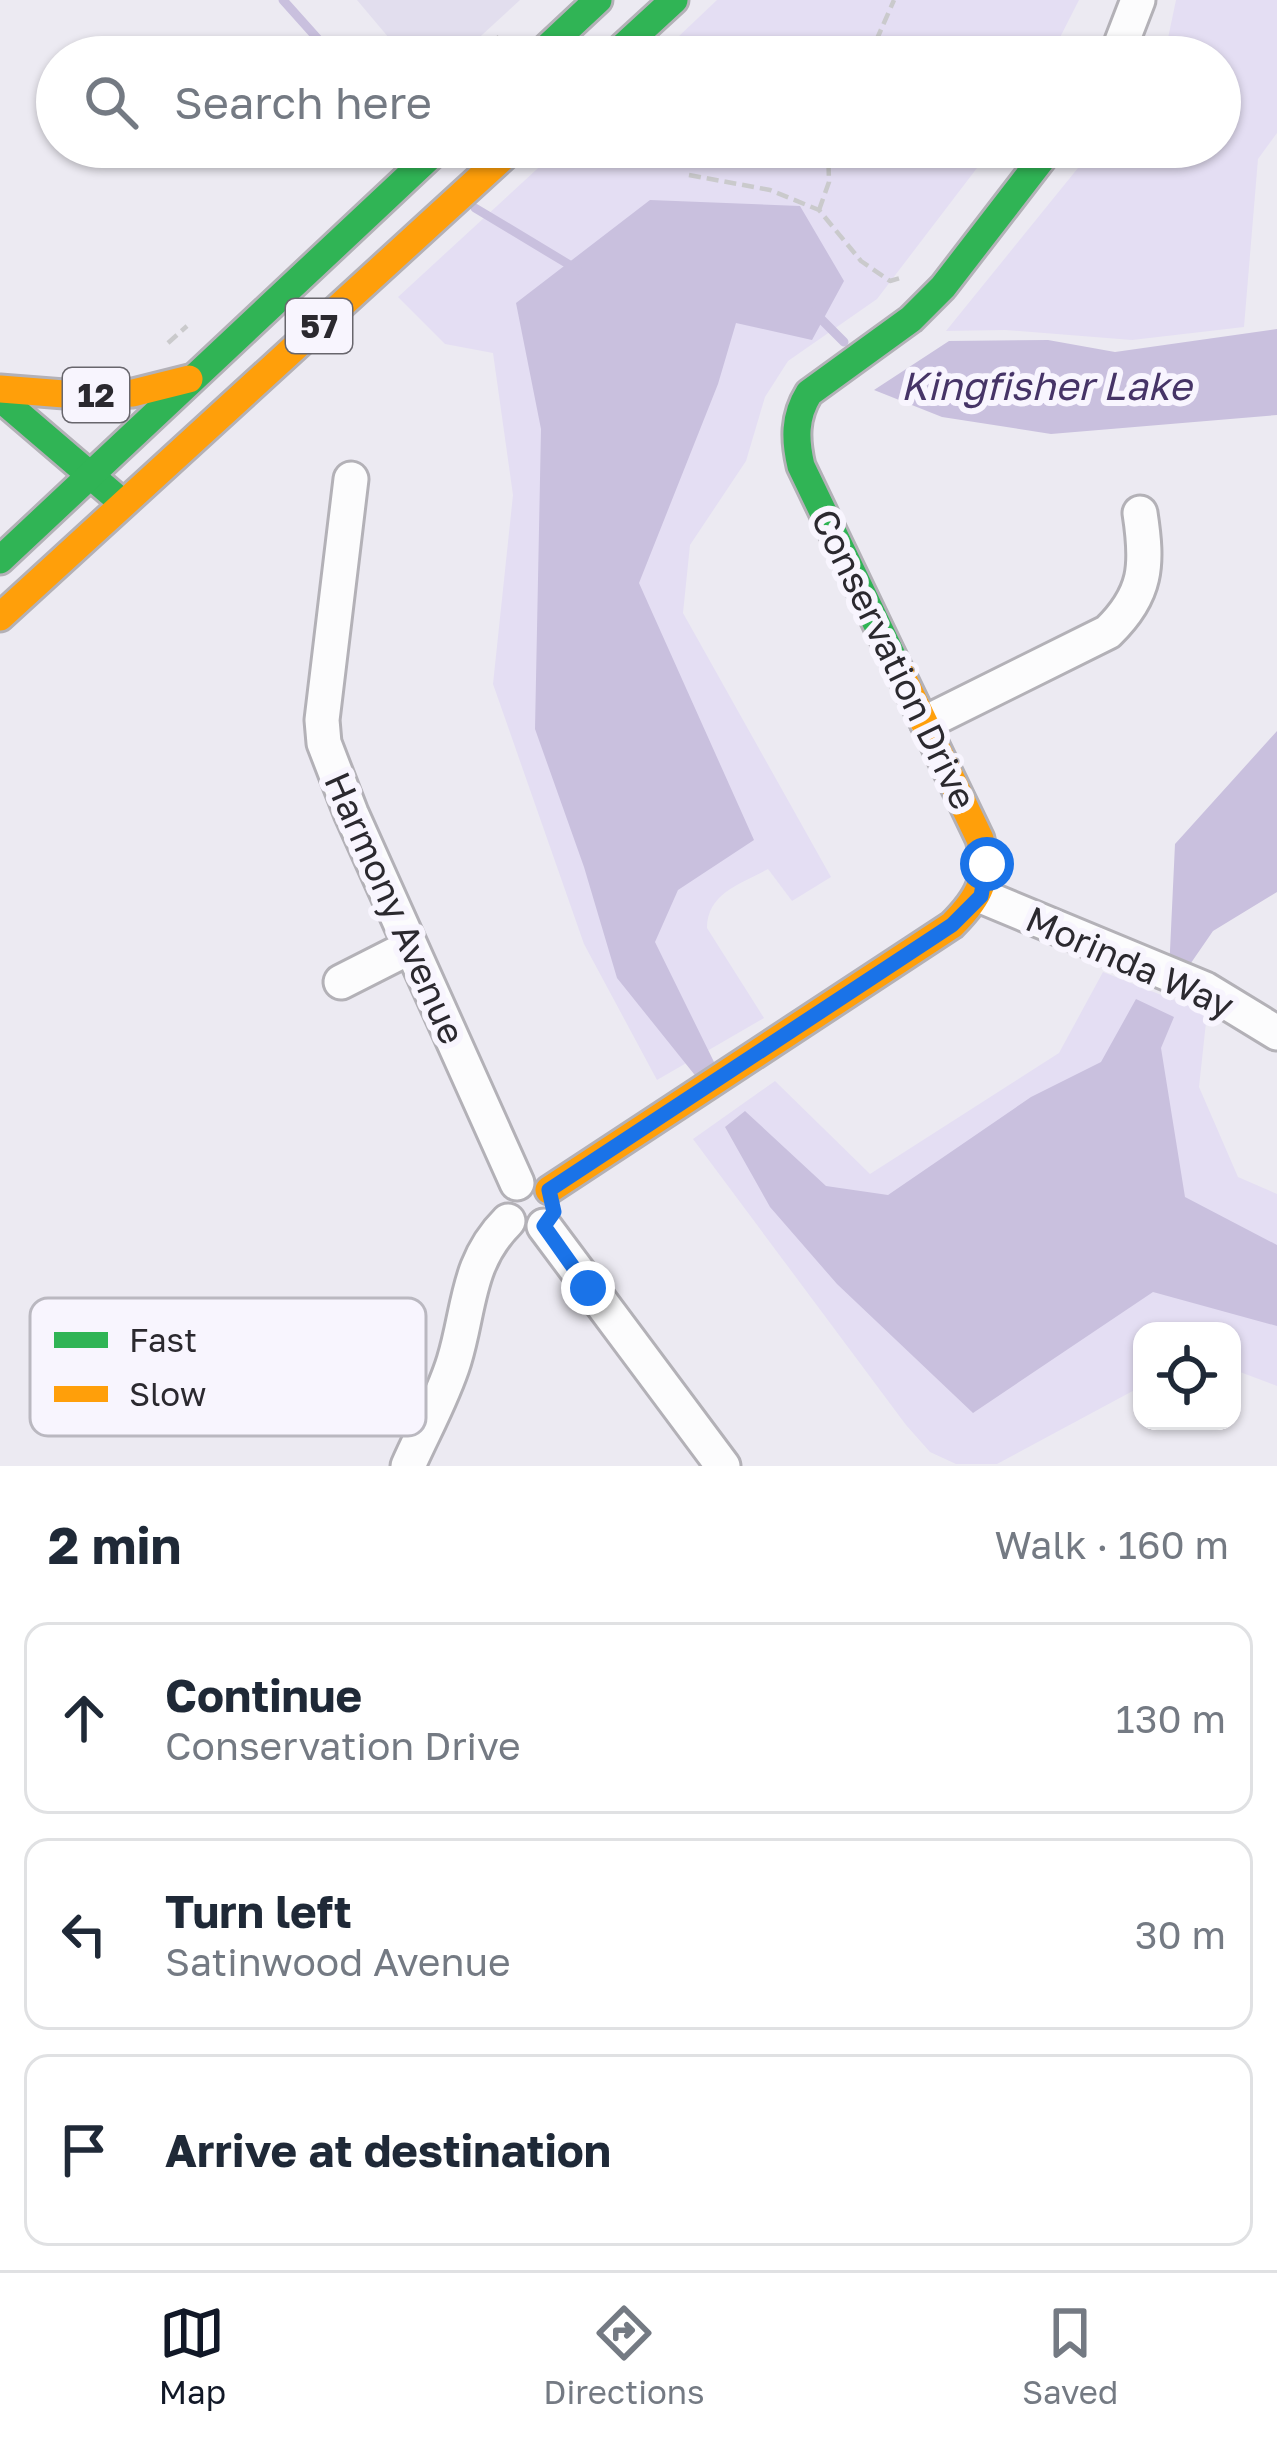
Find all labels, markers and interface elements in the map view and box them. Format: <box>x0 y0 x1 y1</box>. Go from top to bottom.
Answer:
search box <box>36 36 1241 168</box>
icon: search <box>78 69 144 135</box>
text: Search here <box>174 75 432 129</box>
road number: 57 <box>286 299 352 353</box>
water label: Kingfisher Lake <box>901 362 1194 409</box>
road number: 12 <box>63 368 129 422</box>
street label: Conservation Drive <box>803 502 986 816</box>
street label: Harmony Avenue <box>316 765 475 1050</box>
route start <box>960 837 1014 891</box>
street label: Morinda Way <box>1020 897 1241 1026</box>
route end <box>561 1261 615 1315</box>
legend <box>30 1298 426 1436</box>
text: Fast <box>129 1320 197 1359</box>
map controls <box>1133 1322 1241 1430</box>
button: locate <box>1133 1322 1241 1430</box>
text: Slow <box>129 1374 207 1413</box>
text: 2 min <box>48 1514 181 1575</box>
text: Walk · 160 m <box>994 1521 1229 1568</box>
text: Continue <box>165 1668 362 1722</box>
icon: ahead <box>51 1685 117 1751</box>
text: 130 m <box>1116 1695 1226 1742</box>
text: Conservation Drive <box>165 1722 521 1769</box>
text: Turn left <box>165 1884 352 1938</box>
icon: left <box>51 1901 117 1967</box>
text: 30 m <box>1135 1911 1226 1958</box>
text: Satinwood Avenue <box>165 1938 511 1985</box>
icon: arrive <box>51 2117 117 2183</box>
text: Arrive at destination <box>165 2123 611 2177</box>
tab: Map <box>159 2300 226 2411</box>
tab: Directions <box>543 2300 705 2411</box>
tab: Saved <box>1022 2300 1118 2411</box>

